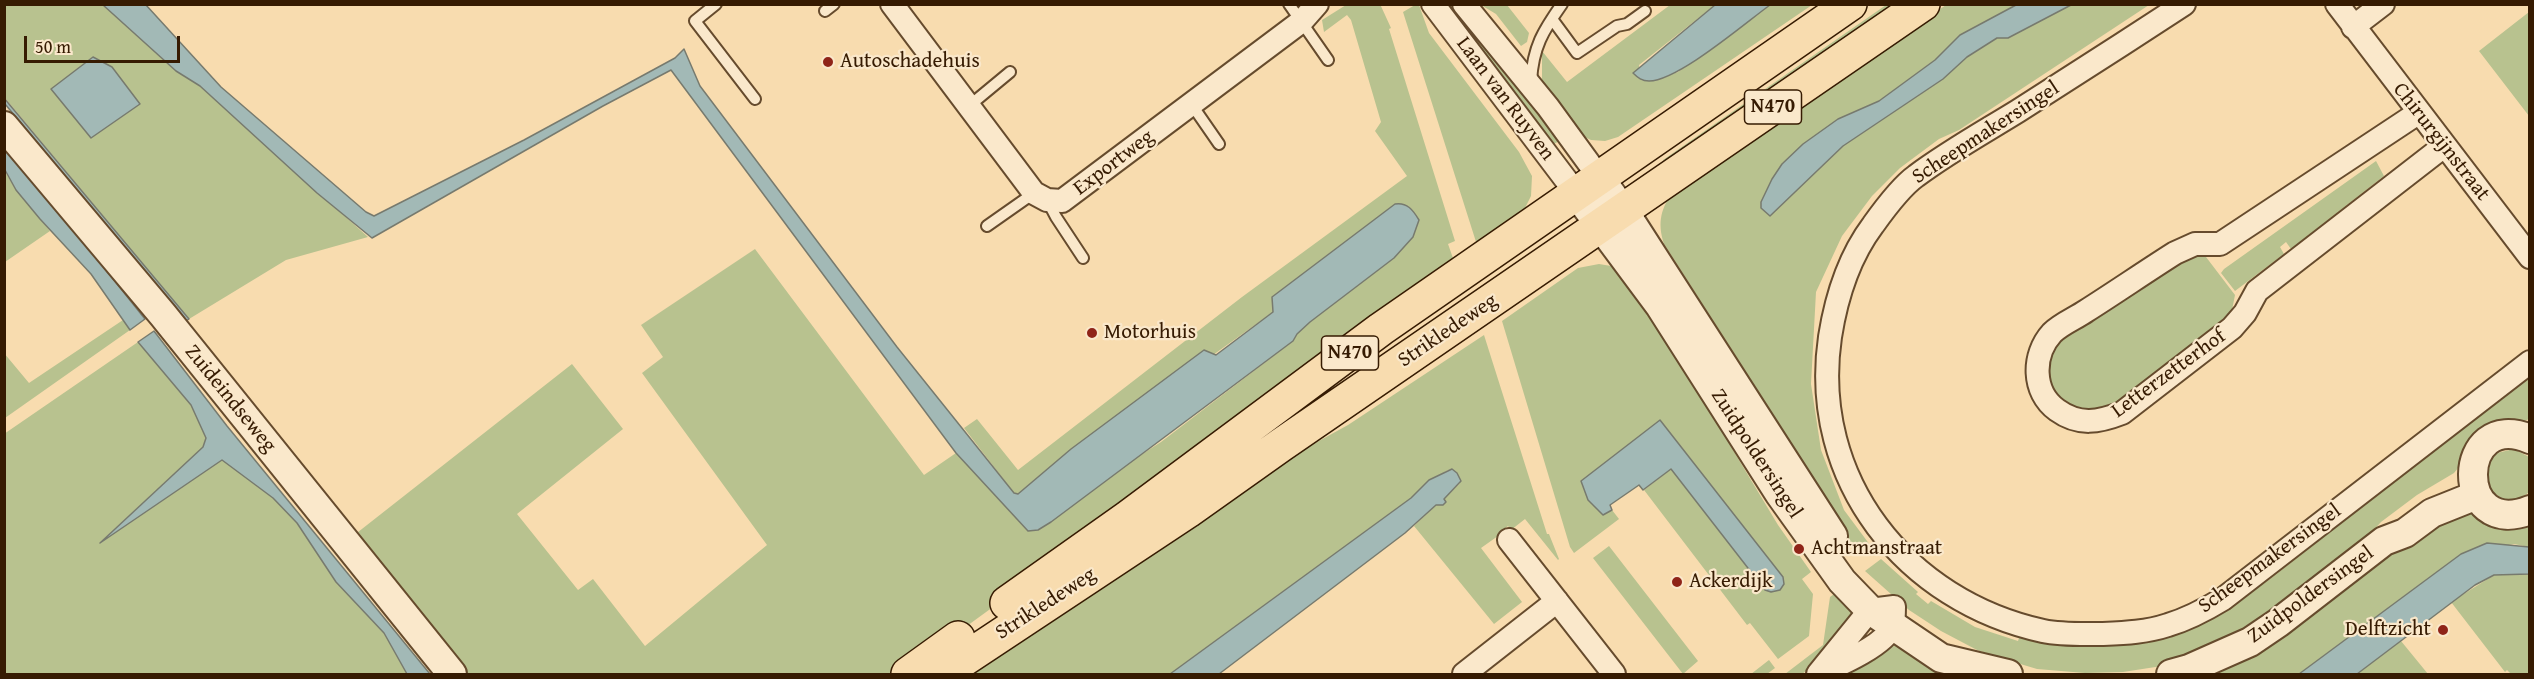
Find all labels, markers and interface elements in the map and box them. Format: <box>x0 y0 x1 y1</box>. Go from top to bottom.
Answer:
scale bar <box>27 24 183 62</box>
street label: Laan van Ruyven <box>1450 32 1560 166</box>
text: 50 m <box>35 33 71 60</box>
place label: Autoschadehuis <box>840 49 980 75</box>
marker: Autoschadehuis <box>821 55 835 69</box>
street label: Scheepmakersingel <box>1908 76 2064 190</box>
street label: Chirurgijnstraat <box>2387 78 2495 206</box>
road number: N470 <box>1744 90 1802 124</box>
street label: Exportweg <box>1069 125 1159 201</box>
street label: Strikledeweg <box>1393 289 1503 373</box>
place label: Motorhuis <box>1104 320 1196 346</box>
street label: Letterzetterhof <box>2107 324 2231 424</box>
marker: Motorhuis <box>1085 326 1099 340</box>
road number: N470 <box>1322 336 1378 370</box>
street label: Zuideindseweg <box>179 340 281 458</box>
street label: Zuidpoldersingel <box>1705 384 1807 524</box>
street label: Scheepmakersingel <box>2194 499 2346 619</box>
place label: Achtmanstraat <box>1811 536 1942 562</box>
street label: Zuidpoldersingel <box>2243 541 2379 649</box>
marker: Achtmanstraat <box>1792 542 1806 556</box>
street label: Strikledeweg <box>991 562 1101 646</box>
place label: Ackerdijk <box>1689 569 1773 595</box>
marker: Ackerdijk <box>1670 575 1684 589</box>
place label: Delftzicht <box>2345 617 2431 643</box>
marker: Delftzicht <box>2436 623 2450 637</box>

